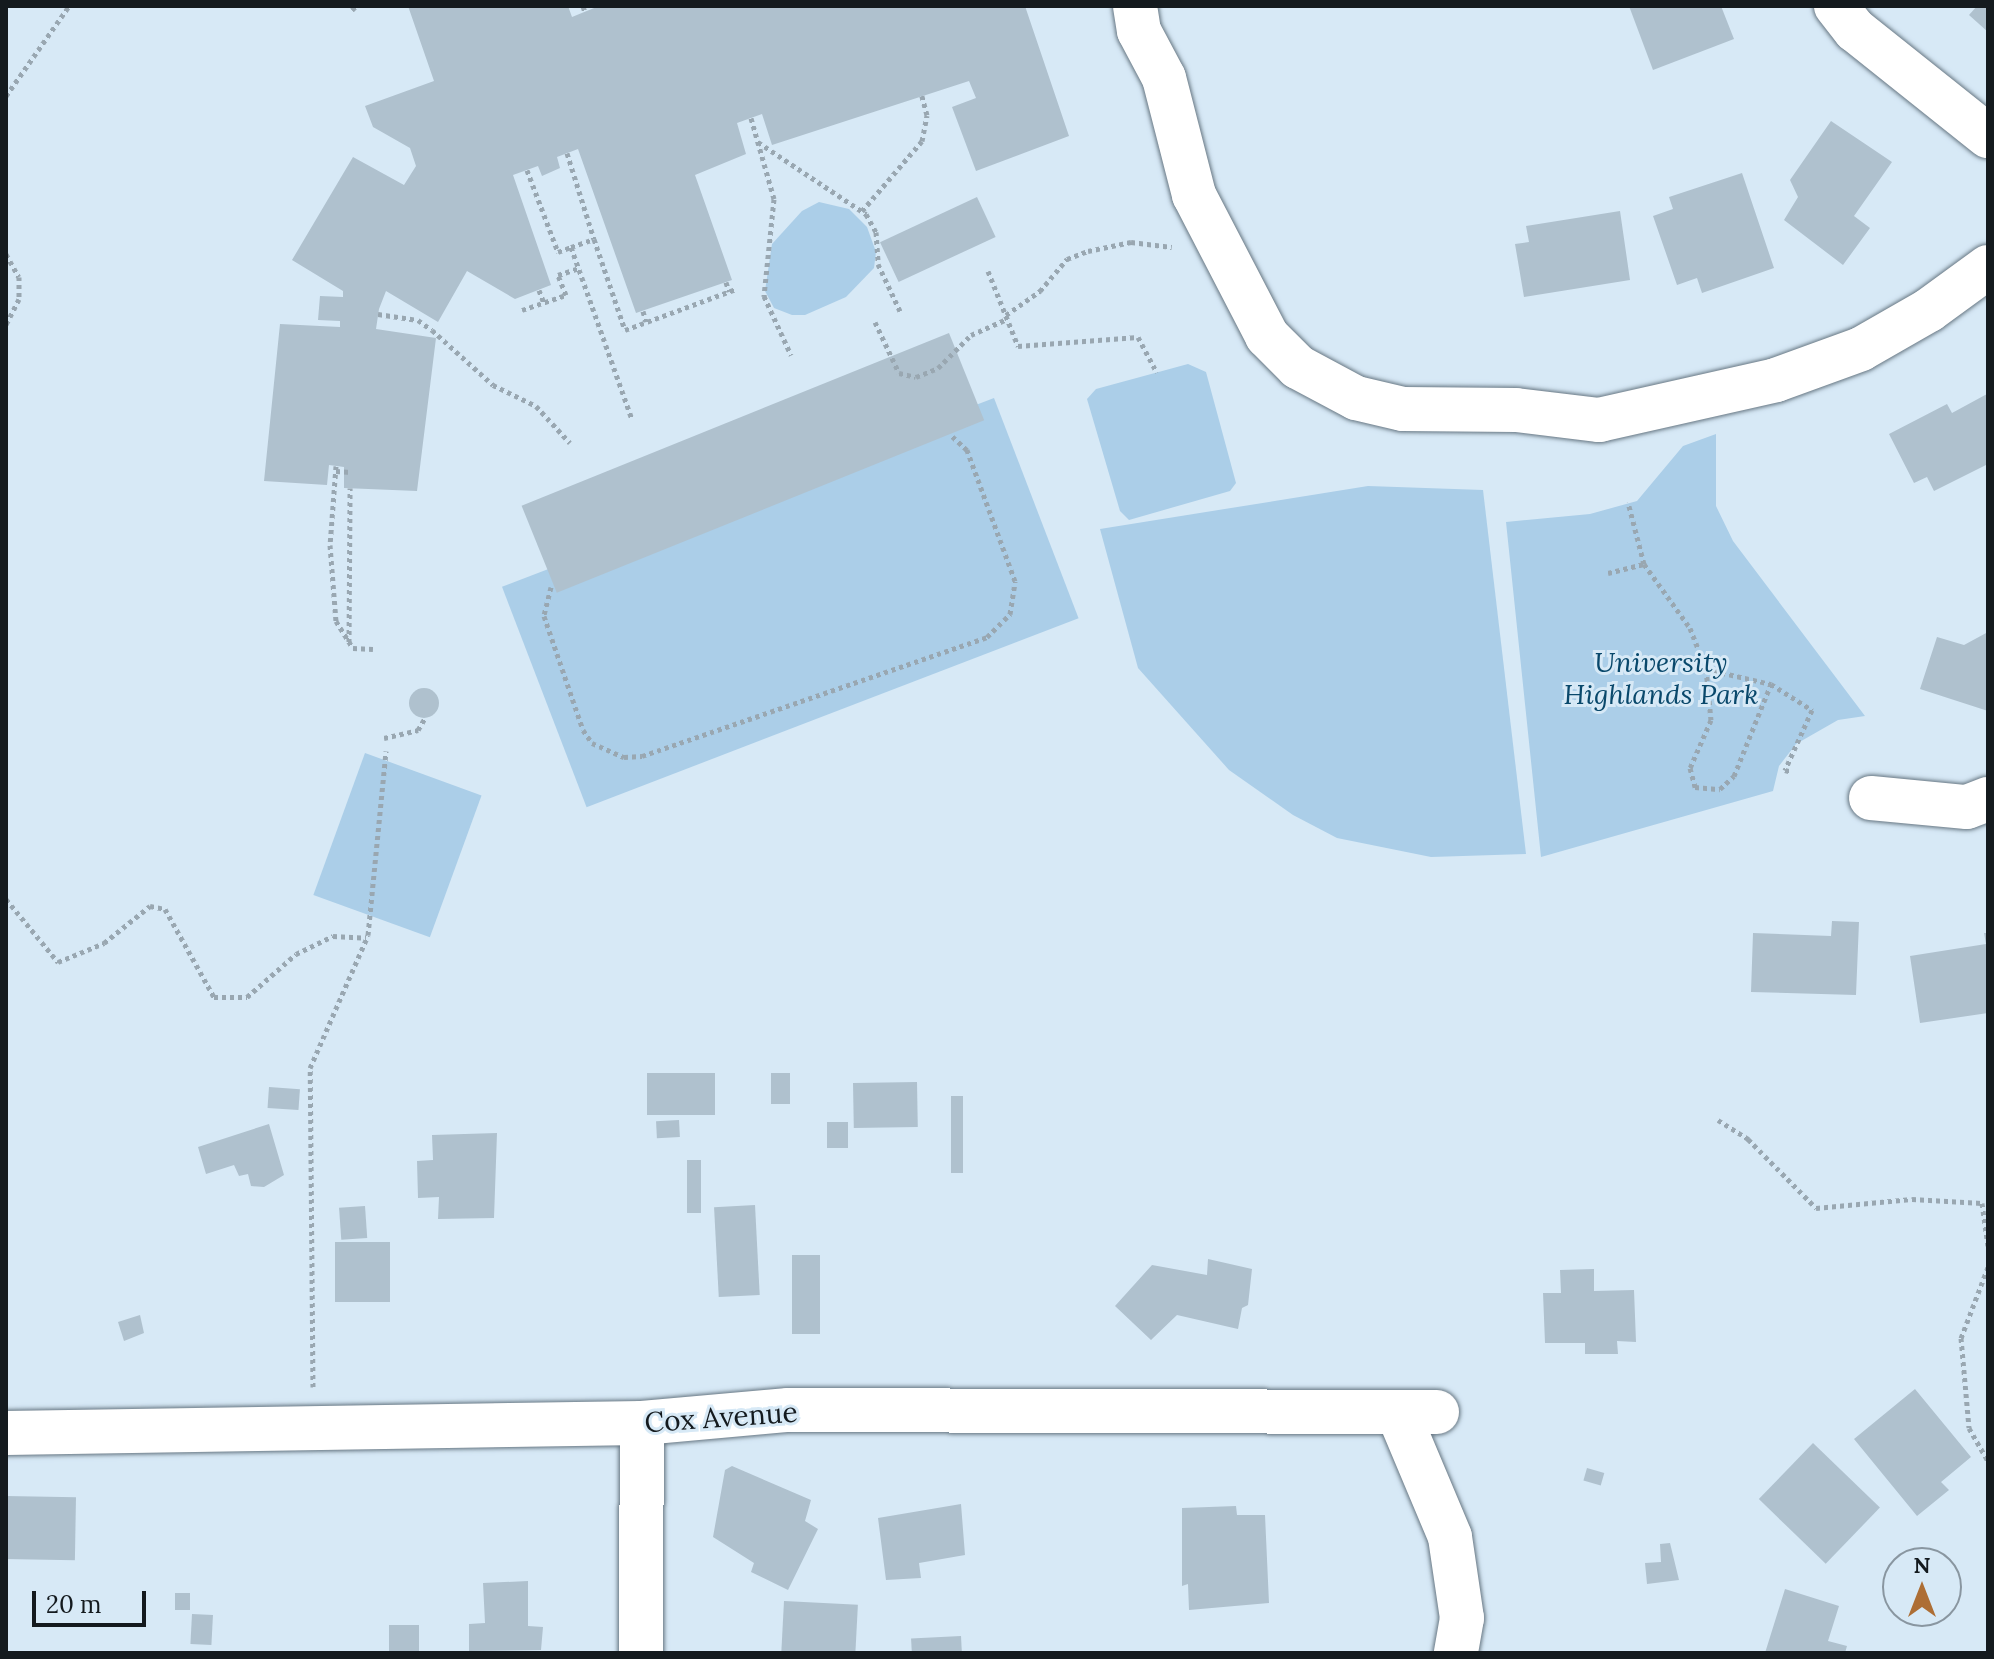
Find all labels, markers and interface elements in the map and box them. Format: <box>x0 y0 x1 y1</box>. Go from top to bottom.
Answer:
park label: University Highlands Park <box>1563 645 1759 711</box>
street label: Cox Avenue <box>643 1395 799 1439</box>
north arrow <box>1882 1547 1962 1627</box>
text: N <box>1913 1551 1931 1579</box>
scale bar <box>36 1575 150 1625</box>
text: 20 m <box>46 1589 102 1620</box>

